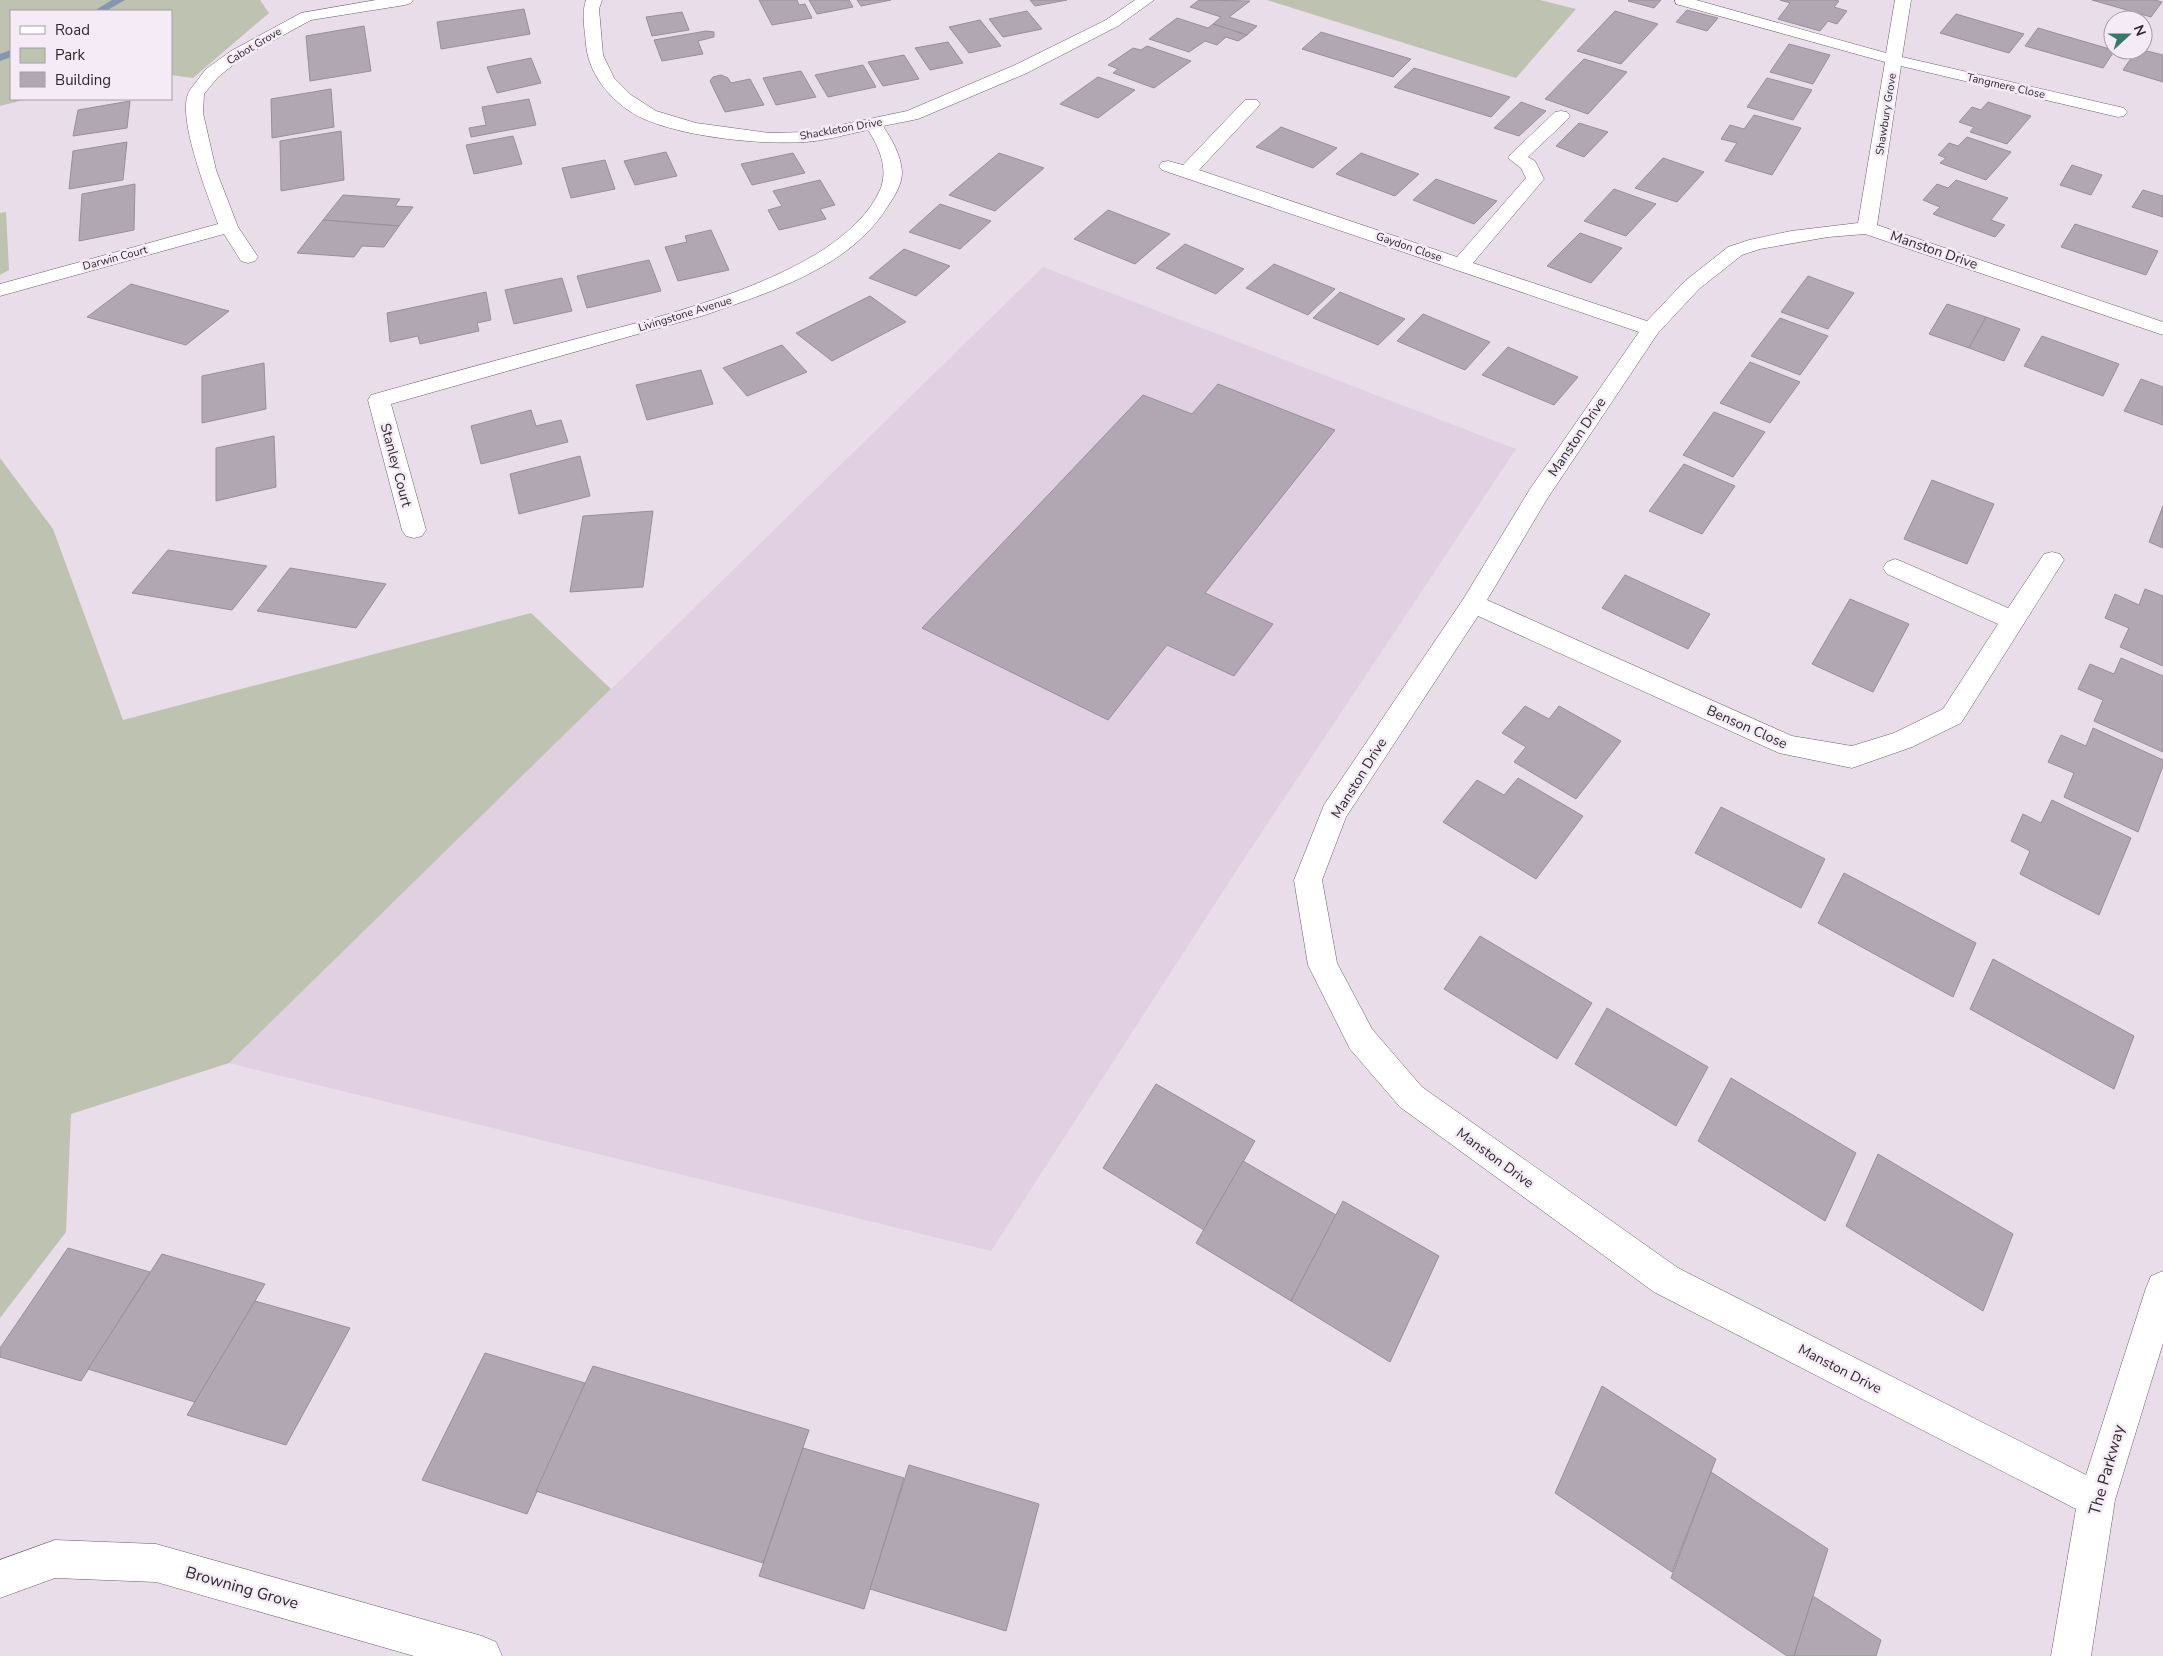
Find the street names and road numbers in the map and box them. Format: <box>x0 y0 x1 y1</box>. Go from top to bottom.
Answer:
street label: Cabot Grove <box>224 24 284 68</box>
street label: Tangmere Close <box>1965 70 2047 102</box>
street label: Shawbury Grove <box>1872 72 1900 156</box>
street label: Shackleton Drive <box>799 114 884 144</box>
street label: Manston Drive <box>1888 226 1980 274</box>
street label: Gaydon Close <box>1374 229 1444 265</box>
street label: Darwin Court <box>81 242 149 274</box>
street label: Livingstone Avenue <box>636 293 734 335</box>
street label: Manston Drive <box>1544 394 1610 480</box>
street label: Stanley Court <box>376 421 416 509</box>
street label: Benson Close <box>1704 701 1790 753</box>
street label: Manston Drive <box>1327 734 1391 822</box>
street label: Manston Drive <box>1452 1123 1538 1193</box>
street label: Manston Drive <box>1795 1340 1885 1398</box>
street label: The Parkway <box>2084 1422 2131 1518</box>
street label: Browning Grove <box>183 1561 301 1615</box>

